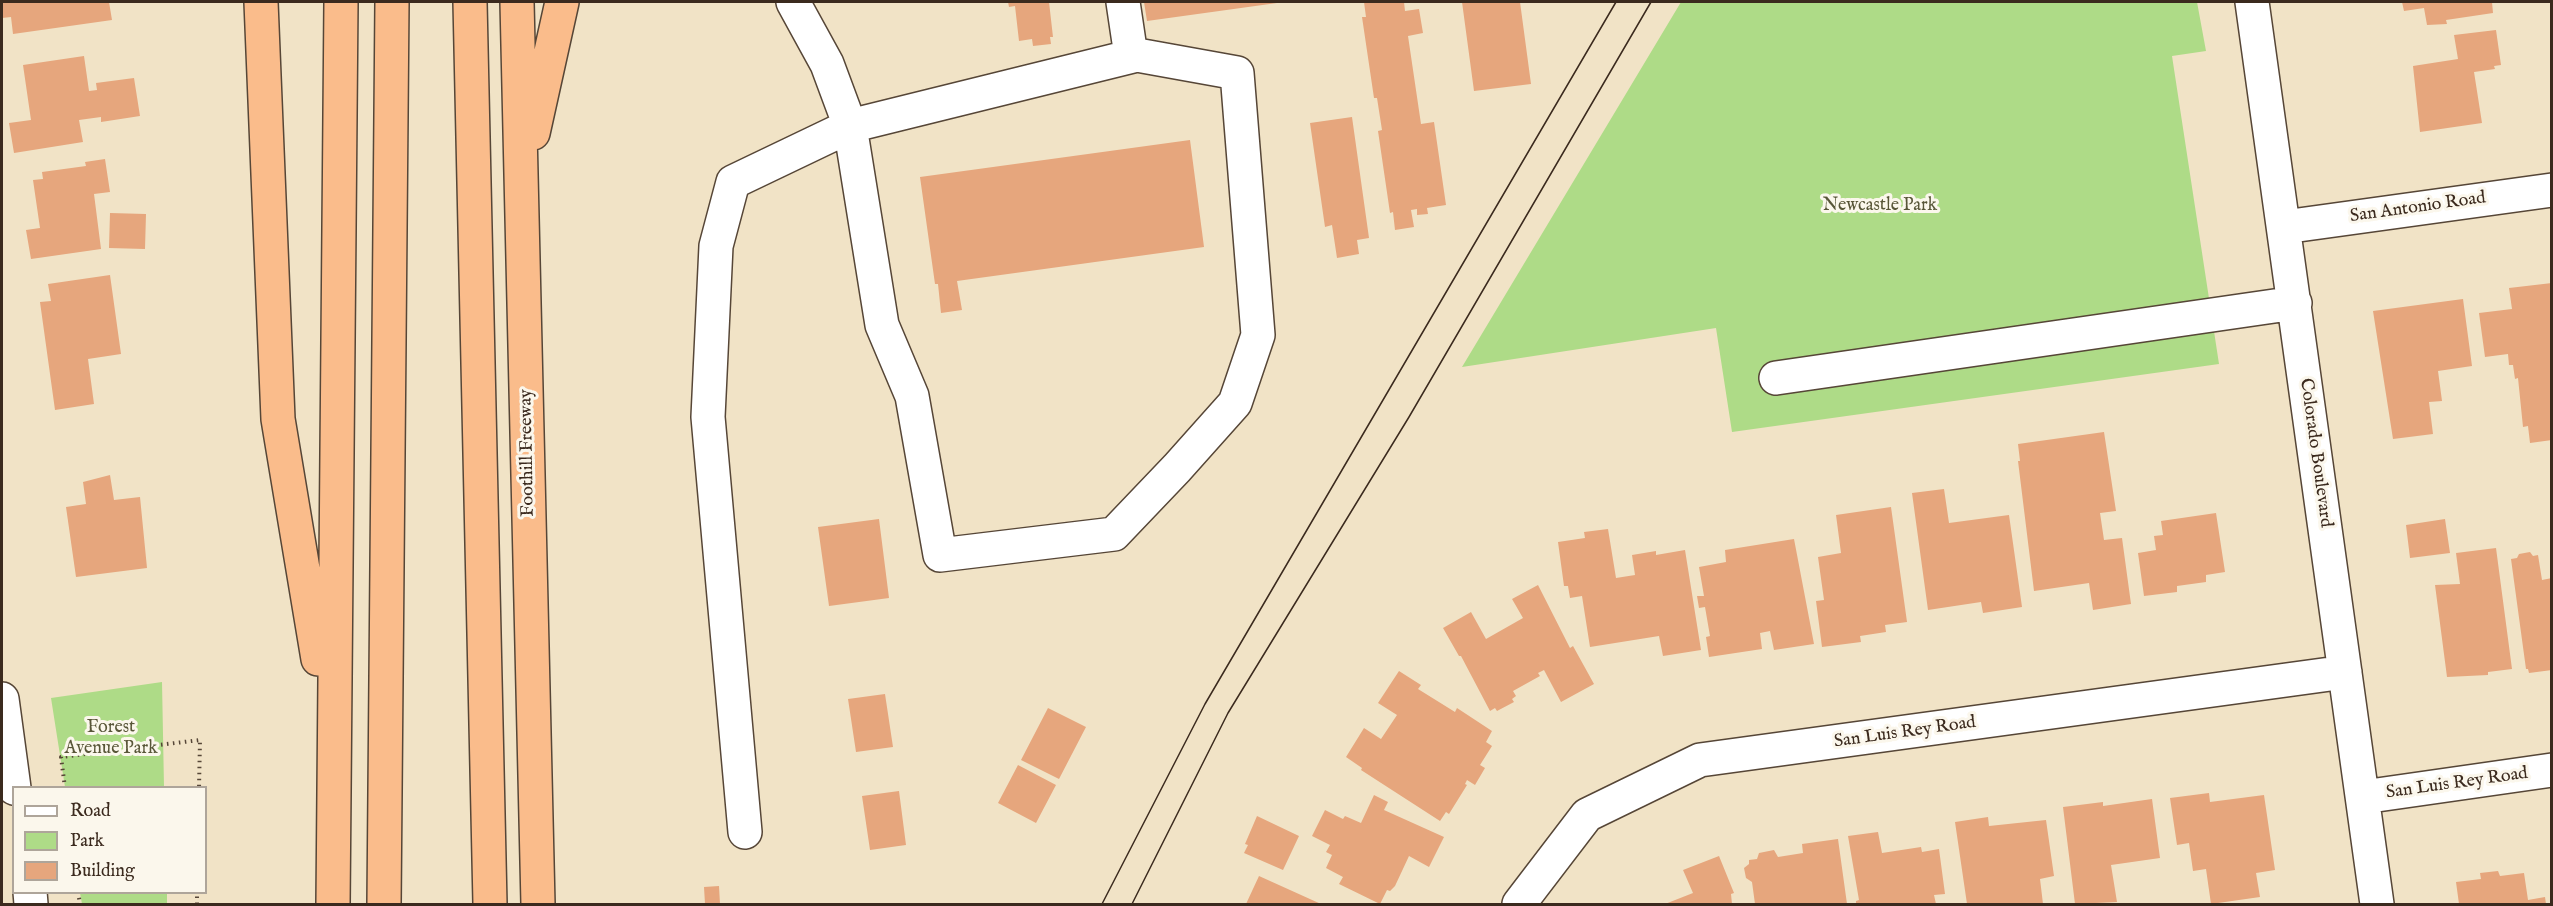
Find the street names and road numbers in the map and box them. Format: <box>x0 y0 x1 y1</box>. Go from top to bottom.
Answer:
street label: San Antonio Road <box>2349 188 2487 228</box>
street label: Colorado Boulevard <box>2294 377 2336 529</box>
street label: Foothill Freeway <box>516 389 540 517</box>
street label: San Luis Rey Road <box>1833 712 1977 754</box>
street label: San Luis Rey Road <box>2385 763 2529 805</box>

